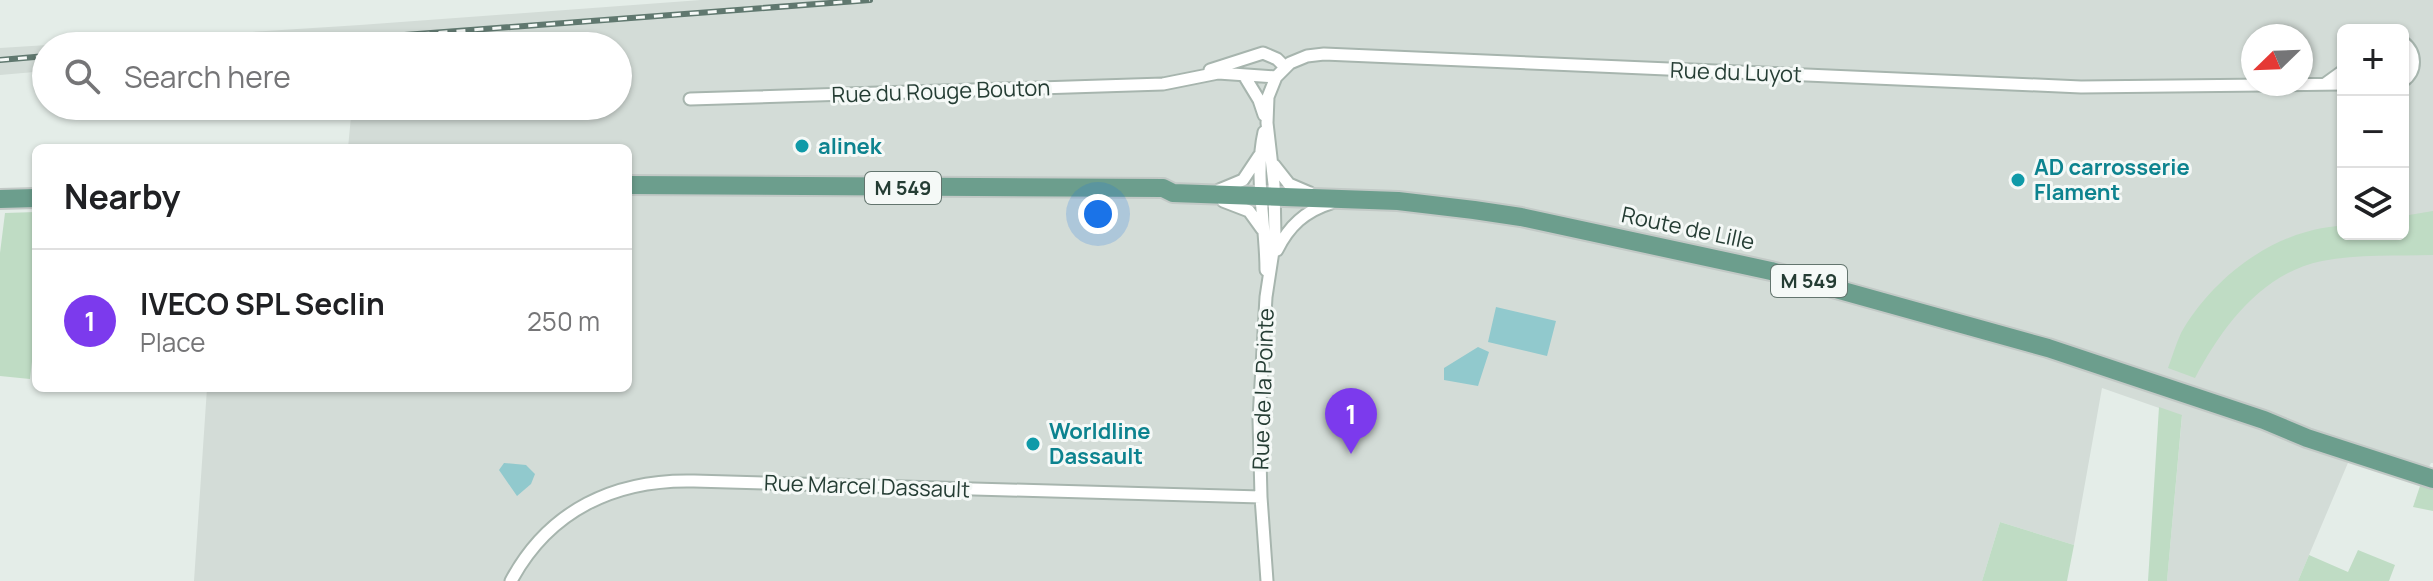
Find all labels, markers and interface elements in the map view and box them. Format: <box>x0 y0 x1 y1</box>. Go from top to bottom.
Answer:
north arrow <box>2241 24 2313 96</box>
map controls <box>2337 24 2409 240</box>
button: + <box>2337 24 2409 96</box>
search box <box>32 32 632 120</box>
icon: search <box>60 54 104 98</box>
street label: Rue du Luyot <box>1670 55 1803 89</box>
text: Search here <box>124 56 291 97</box>
street label: Rue du Rouge Bouton <box>831 72 1051 110</box>
button: − <box>2337 96 2409 168</box>
place label: alinek <box>818 131 883 161</box>
marker: alinek <box>793 137 811 155</box>
place label: AD carrosserie Flament <box>2034 152 2190 207</box>
button: layers <box>2337 168 2409 240</box>
marker: AD carrosserie Flament <box>2009 171 2027 189</box>
road number: M 549 <box>865 172 941 204</box>
text: Nearby <box>64 173 180 219</box>
your location <box>1078 194 1118 234</box>
street label: Route de Lille <box>1619 199 1757 257</box>
road number: M 549 <box>1771 265 1847 297</box>
text: IVECO SPL Seclin <box>140 283 385 324</box>
text: 1 <box>84 303 96 339</box>
text: 250 m <box>527 303 600 339</box>
street label: Rue de la Pointe <box>1245 307 1281 470</box>
text: Place <box>140 324 205 360</box>
pin: 1 <box>1325 388 1377 454</box>
place label: Worldline Dassault <box>1049 416 1150 471</box>
marker: Worldline Dassault <box>1024 435 1042 453</box>
street label: Rue Marcel Dassault <box>763 467 971 505</box>

